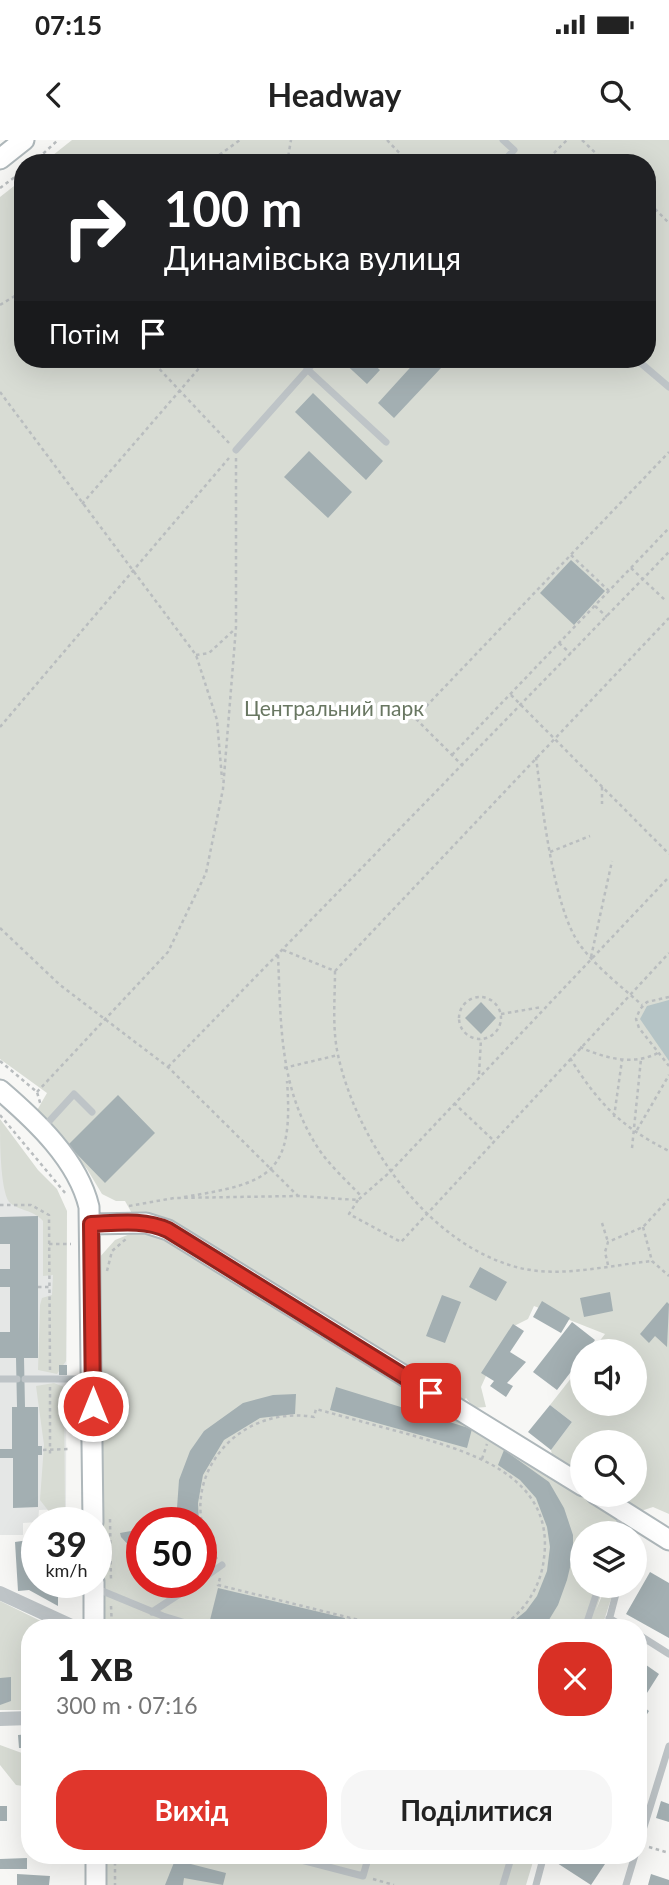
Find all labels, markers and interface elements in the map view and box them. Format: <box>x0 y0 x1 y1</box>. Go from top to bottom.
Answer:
text: 07:15 <box>35 9 102 41</box>
text: Headway <box>268 75 401 114</box>
icon: back <box>35 76 73 114</box>
icon: search <box>596 76 634 114</box>
text: 100 m <box>164 179 302 237</box>
icon: right <box>49 182 140 273</box>
text: Динамівська вулиця <box>164 238 461 277</box>
icon: arrive <box>134 315 172 353</box>
text: Потім <box>49 318 120 350</box>
park label: Центральний парк <box>244 695 424 720</box>
map controls <box>570 1339 647 1598</box>
button: sound <box>570 1339 647 1416</box>
pin <box>401 1363 461 1423</box>
position arrow <box>56 1369 130 1443</box>
icon: arrive <box>412 1374 450 1412</box>
button: search <box>570 1430 647 1507</box>
speed limit sign: 50 <box>126 1507 217 1598</box>
button: layers <box>570 1521 647 1598</box>
text: 39 <box>46 1522 87 1564</box>
text: km/h <box>45 1559 88 1581</box>
text: 1 хв <box>56 1640 134 1690</box>
button: close <box>538 1642 612 1716</box>
text: 300 m · 07:16 <box>56 1691 198 1719</box>
button: Вихід <box>56 1770 327 1850</box>
button: Поділитися <box>341 1770 612 1850</box>

